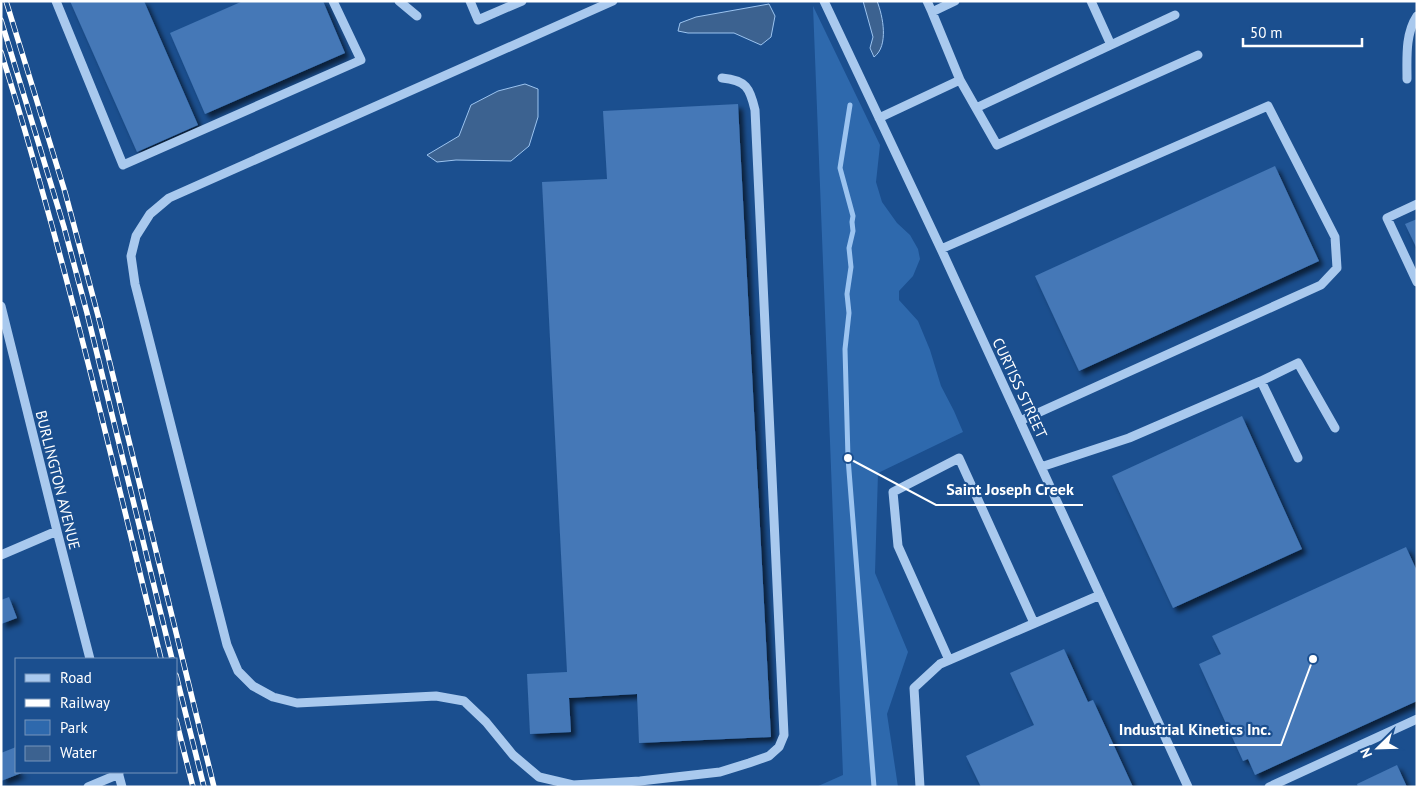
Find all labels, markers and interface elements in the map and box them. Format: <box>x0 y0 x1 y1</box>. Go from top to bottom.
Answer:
scale bar <box>1243 15 1362 47</box>
text: 50 m <box>1250 23 1283 42</box>
street label: CURTISS STREET <box>988 335 1052 442</box>
street label: BURLINGTON AVENUE <box>31 408 85 552</box>
callout: Saint Joseph Creek <box>936 474 1083 505</box>
text: Saint Joseph Creek <box>946 479 1074 499</box>
legend <box>15 658 178 773</box>
text: Road <box>60 668 92 687</box>
text: Railway <box>60 693 110 712</box>
callout: Industrial Kinetics Inc. <box>1109 714 1281 745</box>
text: Park <box>60 718 88 737</box>
text: Industrial Kinetics Inc. <box>1119 719 1271 739</box>
north arrow <box>1353 723 1403 773</box>
text: Water <box>60 743 97 762</box>
text: N <box>1356 745 1376 761</box>

